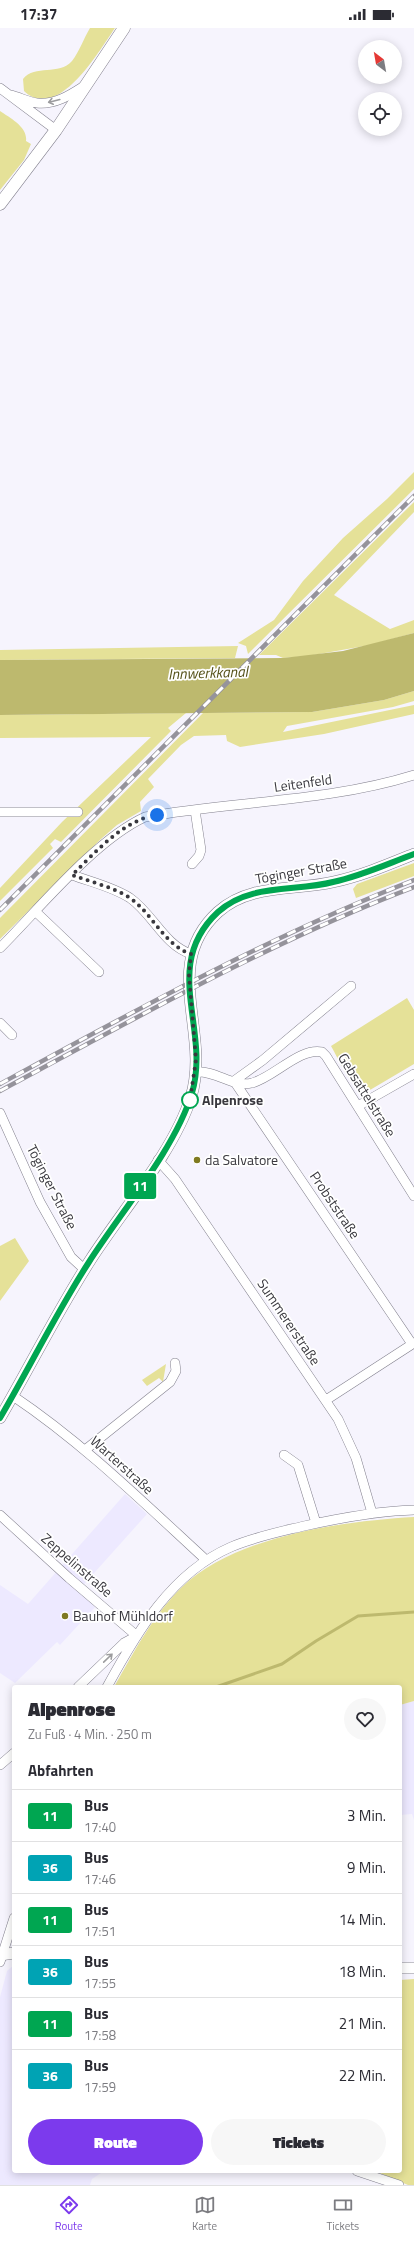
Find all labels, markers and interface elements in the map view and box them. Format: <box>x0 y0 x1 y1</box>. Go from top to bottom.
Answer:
text: 17:37 <box>20 3 57 26</box>
north arrow <box>358 40 402 84</box>
map controls <box>358 40 402 136</box>
button: locate <box>358 92 402 136</box>
one-way arrow <box>48 97 61 105</box>
water label: Innwerkkanal <box>168 660 250 685</box>
street label: Leitenfeld <box>273 768 333 797</box>
your location <box>147 805 167 825</box>
street label: Töginger Straße <box>253 852 348 889</box>
street label: Gebsattelstraße <box>333 1049 402 1141</box>
place label: Alpenrose <box>202 1089 263 1110</box>
marker: Alpenrose <box>181 1091 199 1109</box>
street label: Töginger Straße <box>22 1141 83 1233</box>
place label: da Salvatore <box>205 1149 278 1170</box>
marker: da Salvatore <box>192 1155 202 1165</box>
street label: Probststraße <box>305 1167 366 1243</box>
line badge: 11 <box>122 1173 158 1199</box>
text: 11 <box>132 1175 148 1196</box>
street label: Summererstraße <box>253 1274 326 1369</box>
street label: Warterstraße <box>86 1430 159 1499</box>
street label: Zeppelinstraße <box>37 1528 118 1602</box>
place label: Bauhof Mühldorf <box>73 1605 173 1626</box>
marker: Bauhof Mühldorf <box>60 1611 70 1621</box>
one-way arrow <box>103 1653 113 1663</box>
text: Alpenrose <box>28 1694 115 1723</box>
button: heart <box>344 1698 386 1740</box>
text: Zu Fuß · 4 Min. · 250 m <box>28 1724 152 1744</box>
text: Abfahrten <box>28 1759 94 1782</box>
text: Bus <box>84 1794 109 1817</box>
text: 3 Min. <box>347 1804 386 1827</box>
text: 11 <box>42 1805 58 1826</box>
text: 17:40 <box>84 1817 116 1837</box>
text: Bus <box>84 1846 109 1869</box>
text: 9 Min. <box>347 1856 386 1879</box>
text: 36 <box>42 1857 58 1878</box>
text: 17:46 <box>84 1869 116 1889</box>
text: Bus <box>84 1898 109 1921</box>
text: 14 Min. <box>339 1908 386 1931</box>
text: 11 <box>42 1909 58 1930</box>
text: 17:51 <box>84 1921 116 1941</box>
text: Bus <box>84 1950 109 1973</box>
text: 18 Min. <box>339 1960 386 1983</box>
text: 36 <box>42 1961 58 1982</box>
text: 17:55 <box>84 1973 116 1993</box>
text: Bus <box>84 2002 109 2025</box>
text: 21 Min. <box>339 2012 386 2035</box>
text: 11 <box>42 2013 58 2034</box>
text: 17:58 <box>84 2025 116 2045</box>
text: Bus <box>84 2054 109 2077</box>
text: 22 Min. <box>339 2064 386 2087</box>
text: 36 <box>42 2065 58 2086</box>
text: 17:59 <box>84 2077 116 2097</box>
button: Route <box>28 2119 203 2165</box>
button: Tickets <box>211 2119 386 2165</box>
tab: Route <box>55 2194 83 2234</box>
tab: Karte <box>192 2194 217 2234</box>
tab: Tickets <box>327 2194 359 2234</box>

